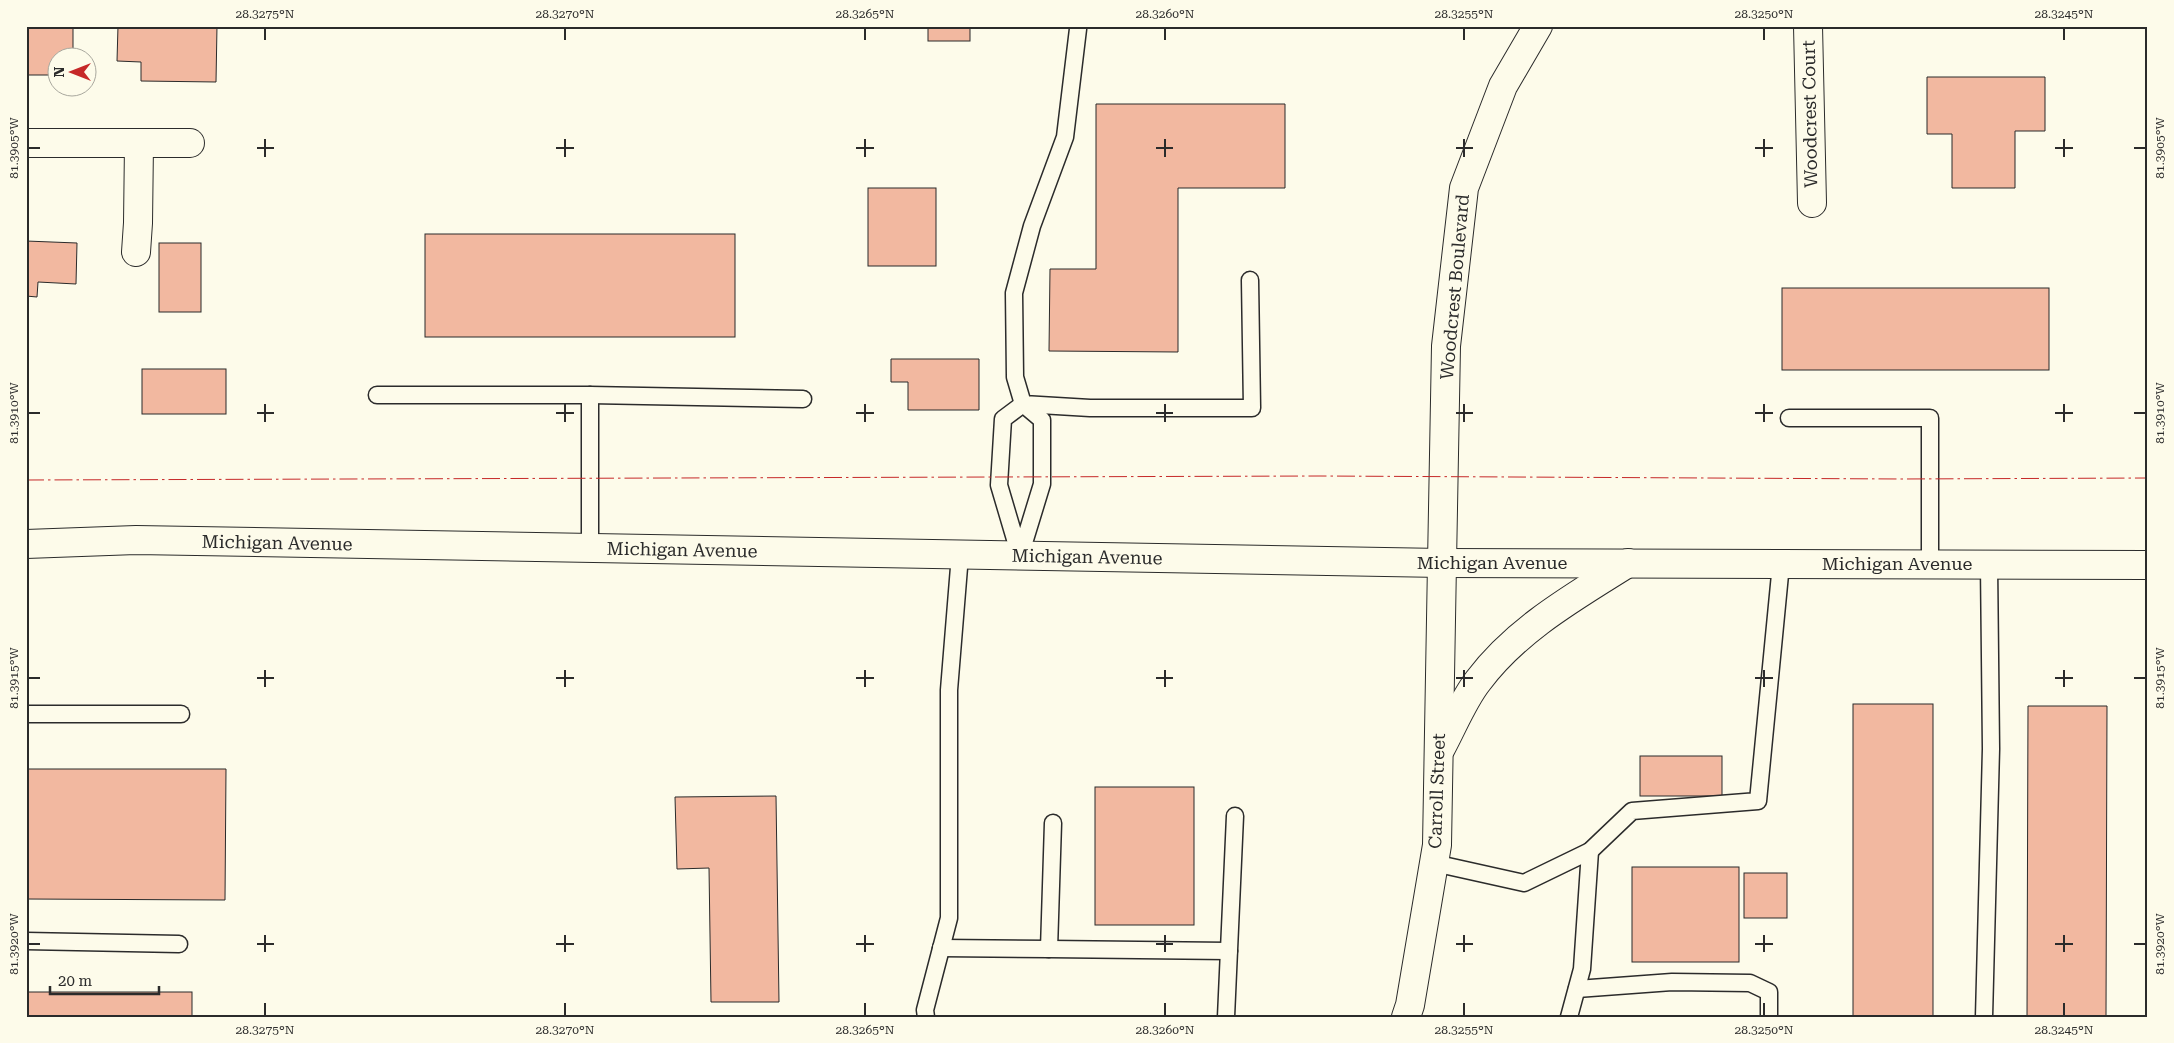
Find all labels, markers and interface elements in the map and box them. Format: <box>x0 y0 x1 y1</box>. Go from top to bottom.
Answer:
text: 28.3275°N <box>236 7 295 21</box>
text: 28.3270°N <box>536 7 595 21</box>
text: 28.3265°N <box>836 7 895 21</box>
text: 28.3260°N <box>1136 7 1195 21</box>
text: 28.3255°N <box>1435 7 1494 21</box>
text: 28.3250°N <box>1735 7 1794 21</box>
text: 28.3245°N <box>2035 7 2094 21</box>
street label: Woodcrest Court <box>1798 40 1821 188</box>
north arrow <box>48 48 98 98</box>
text: N <box>51 66 67 77</box>
text: 81.3905°W <box>7 116 21 179</box>
text: 81.3905°W <box>2153 116 2167 179</box>
street label: Woodcrest Boulevard <box>1436 193 1473 381</box>
text: 81.3910°W <box>7 381 21 444</box>
text: 81.3910°W <box>2153 381 2167 444</box>
street label: Michigan Avenue <box>201 531 353 554</box>
street label: Michigan Avenue <box>606 538 758 561</box>
street label: Michigan Avenue <box>1011 545 1163 568</box>
street label: Michigan Avenue <box>1417 552 1567 573</box>
street label: Michigan Avenue <box>1822 553 1972 574</box>
text: 81.3915°W <box>7 646 21 709</box>
text: 81.3915°W <box>2153 646 2167 709</box>
street label: Carroll Street <box>1424 733 1449 849</box>
text: 81.3920°W <box>7 912 21 975</box>
text: 81.3920°W <box>2153 912 2167 975</box>
scale bar <box>50 963 159 995</box>
text: 20 m <box>58 972 93 990</box>
text: 28.3275°N <box>236 1023 295 1037</box>
text: 28.3270°N <box>536 1023 595 1037</box>
text: 28.3265°N <box>836 1023 895 1037</box>
text: 28.3260°N <box>1136 1023 1195 1037</box>
text: 28.3255°N <box>1435 1023 1494 1037</box>
text: 28.3250°N <box>1735 1023 1794 1037</box>
text: 28.3245°N <box>2035 1023 2094 1037</box>

